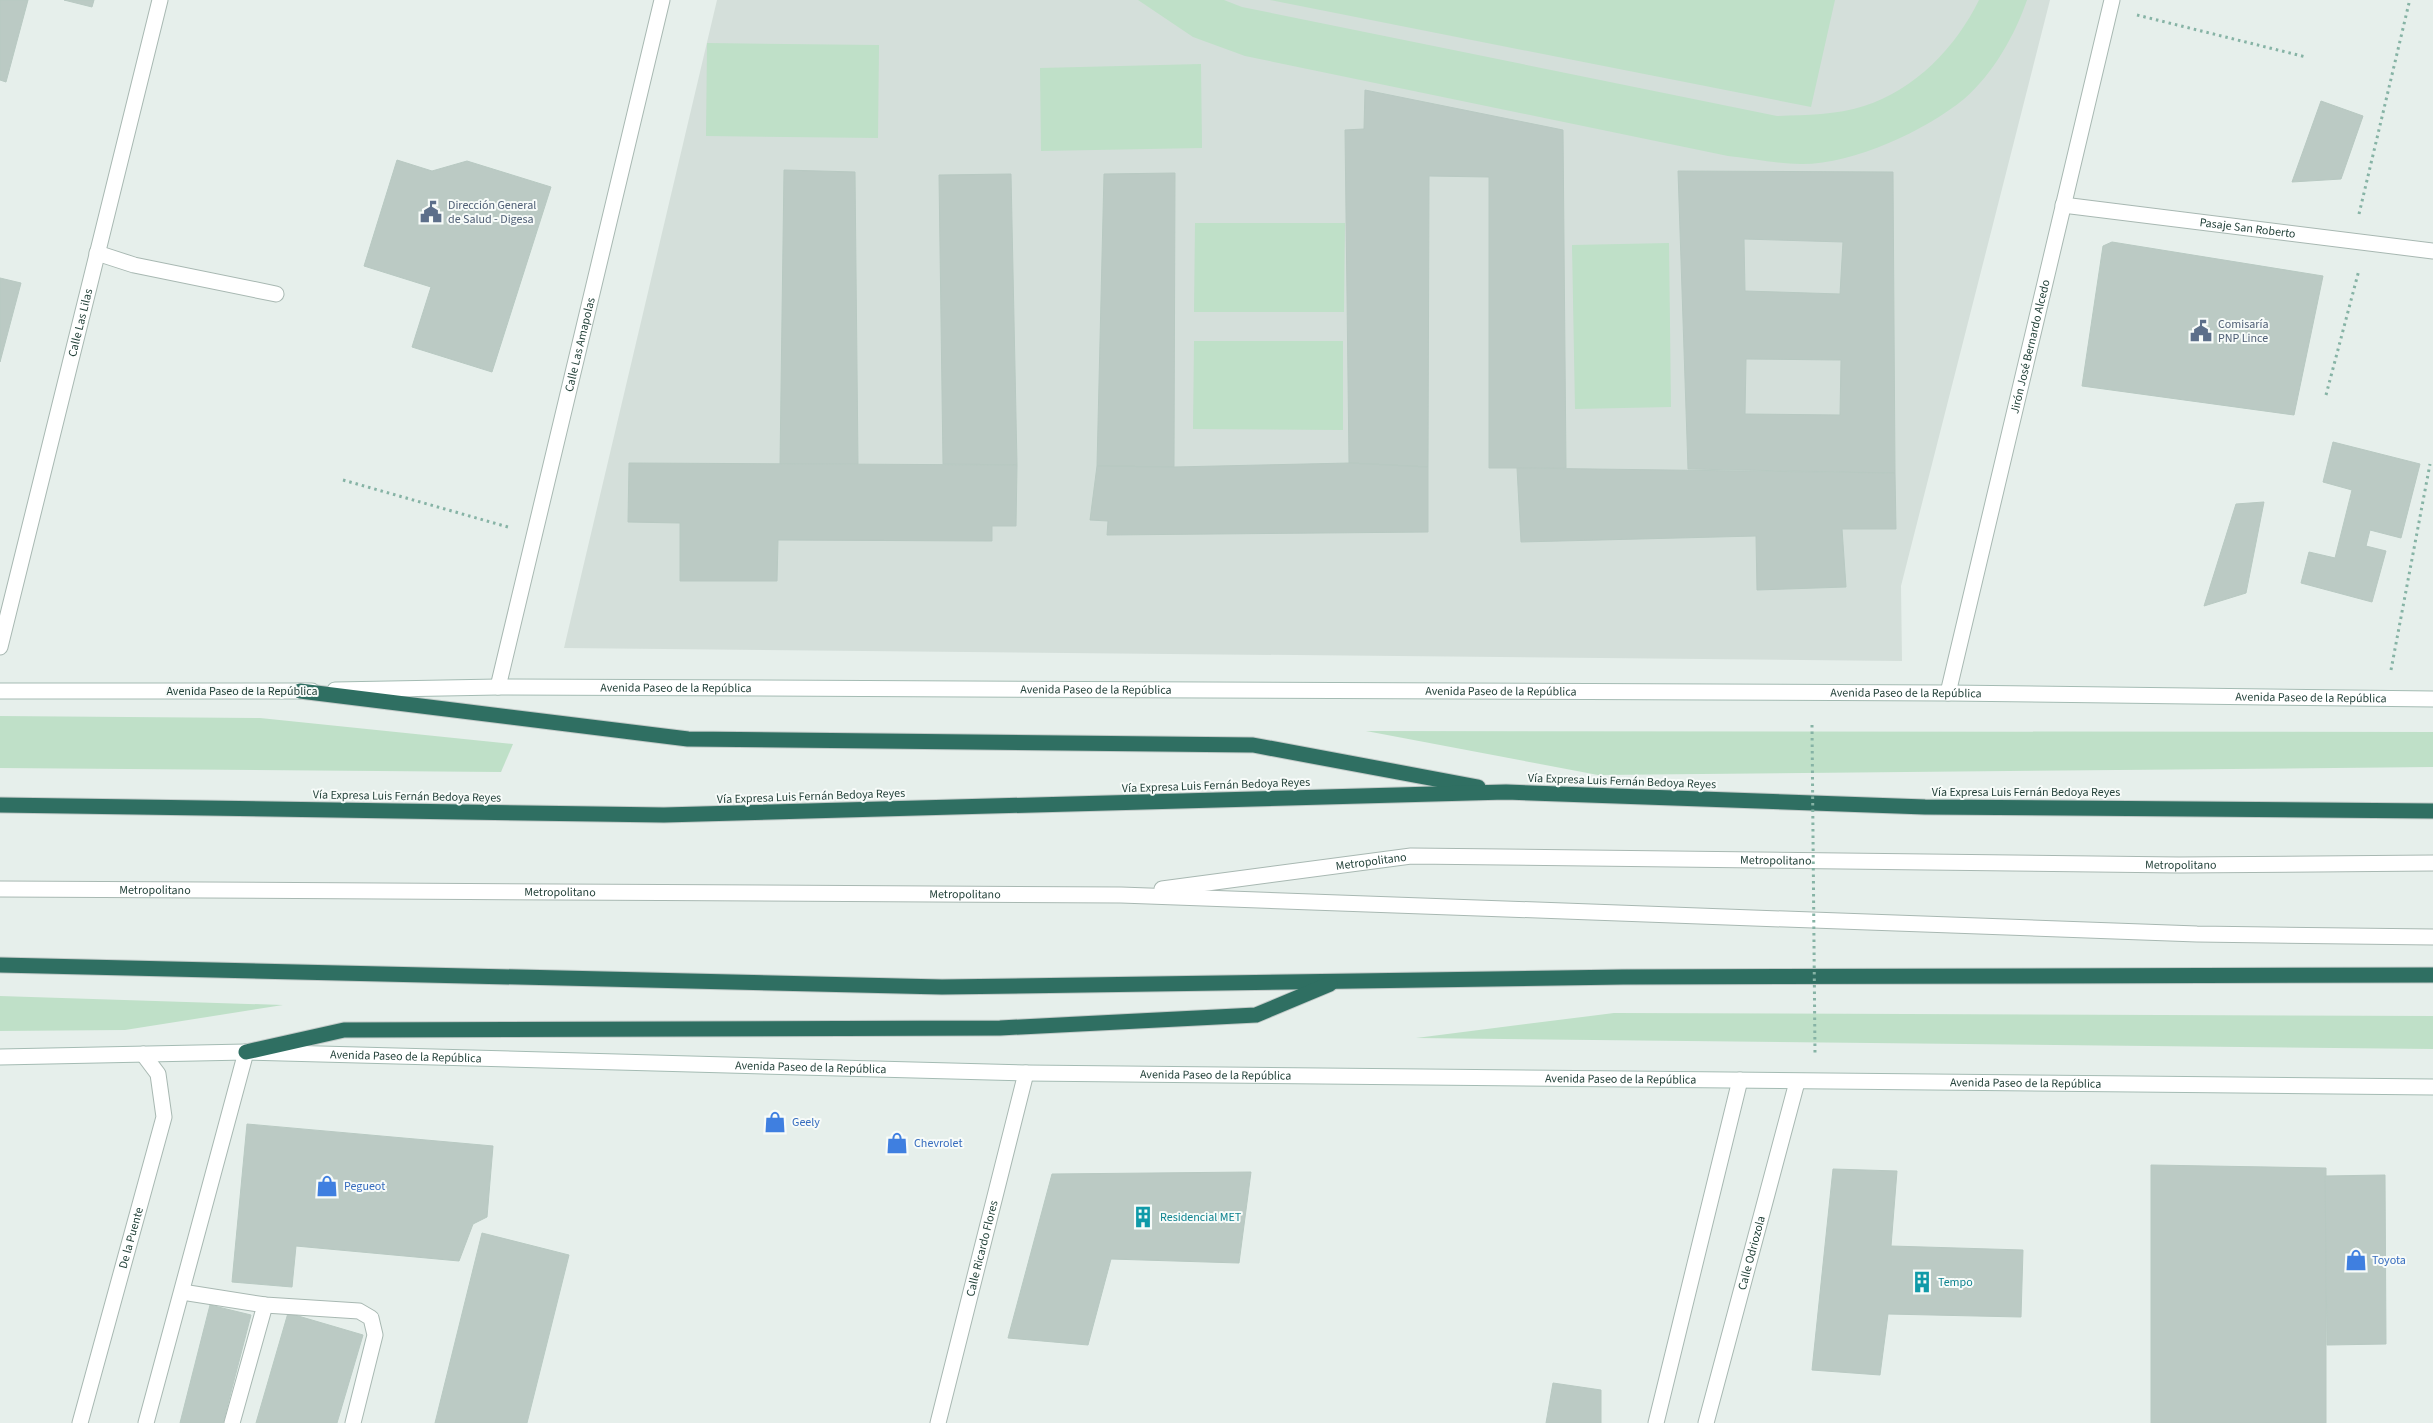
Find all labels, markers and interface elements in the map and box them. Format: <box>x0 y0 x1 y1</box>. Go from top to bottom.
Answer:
place label: Dirección General de Salud - Digesa <box>448 197 536 228</box>
public building icon: Dirección General de Salud - Digesa <box>418 199 444 225</box>
street label: Pasaje San Roberto <box>2199 214 2297 243</box>
street label: Jirón José Bernardo Alcedo <box>2006 278 2055 415</box>
street label: Calle Las Lilas <box>64 287 97 359</box>
street label: Calle Las Amapolas <box>561 296 600 394</box>
place label: Comisaría PNP Lince <box>2218 316 2269 347</box>
public building icon: Comisaría PNP Lince <box>2188 318 2214 344</box>
street label: Avenida Paseo de la República <box>600 679 752 697</box>
street label: Avenida Paseo de la República <box>1020 681 1172 699</box>
street label: Avenida Paseo de la República <box>166 683 318 700</box>
street label: Avenida Paseo de la República <box>1425 683 1577 700</box>
street label: Avenida Paseo de la República <box>1830 685 1982 702</box>
street label: Avenida Paseo de la República <box>2235 689 2387 707</box>
street label: Vía Expresa Luis Fernán Bedoya Reyes <box>1528 770 1716 793</box>
street label: Vía Expresa Luis Fernán Bedoya Reyes <box>1122 774 1310 797</box>
street label: Vía Expresa Luis Fernán Bedoya Reyes <box>1932 784 2120 801</box>
street label: Vía Expresa Luis Fernán Bedoya Reyes <box>717 785 905 808</box>
street label: Vía Expresa Luis Fernán Bedoya Reyes <box>313 786 501 807</box>
street label: Metropolitano <box>1335 849 1408 875</box>
street label: Metropolitano <box>1740 852 1812 870</box>
street label: Metropolitano <box>2145 857 2217 874</box>
street label: Metropolitano <box>119 882 191 899</box>
street label: Metropolitano <box>524 884 596 901</box>
street label: Metropolitano <box>929 886 1001 903</box>
street label: Avenida Paseo de la República <box>330 1046 482 1067</box>
street label: Avenida Paseo de la República <box>735 1057 887 1078</box>
street label: Avenida Paseo de la República <box>1140 1066 1291 1085</box>
street label: Avenida Paseo de la República <box>1545 1070 1696 1089</box>
street label: Avenida Paseo de la República <box>1950 1074 2101 1093</box>
shop icon: Geely <box>762 1109 788 1135</box>
place label: Geely <box>792 1114 820 1131</box>
shop icon: Chevrolet <box>884 1130 910 1156</box>
place label: Chevrolet <box>914 1135 963 1152</box>
shop icon: Pegueot <box>314 1173 340 1199</box>
place label: Pegueot <box>344 1178 385 1195</box>
street label: Calle Ricardo Flores <box>962 1199 1003 1299</box>
building icon: Residencial MET <box>1130 1204 1156 1230</box>
street label: De la Puente <box>115 1205 148 1271</box>
place label: Residencial MET <box>1160 1209 1242 1226</box>
street label: Calle Odriozola <box>1734 1214 1770 1292</box>
shop icon: Toyota <box>2343 1247 2369 1273</box>
place label: Toyota <box>2372 1252 2406 1269</box>
building icon: Tempo <box>1909 1269 1935 1295</box>
place label: Tempo <box>1938 1274 1973 1291</box>

